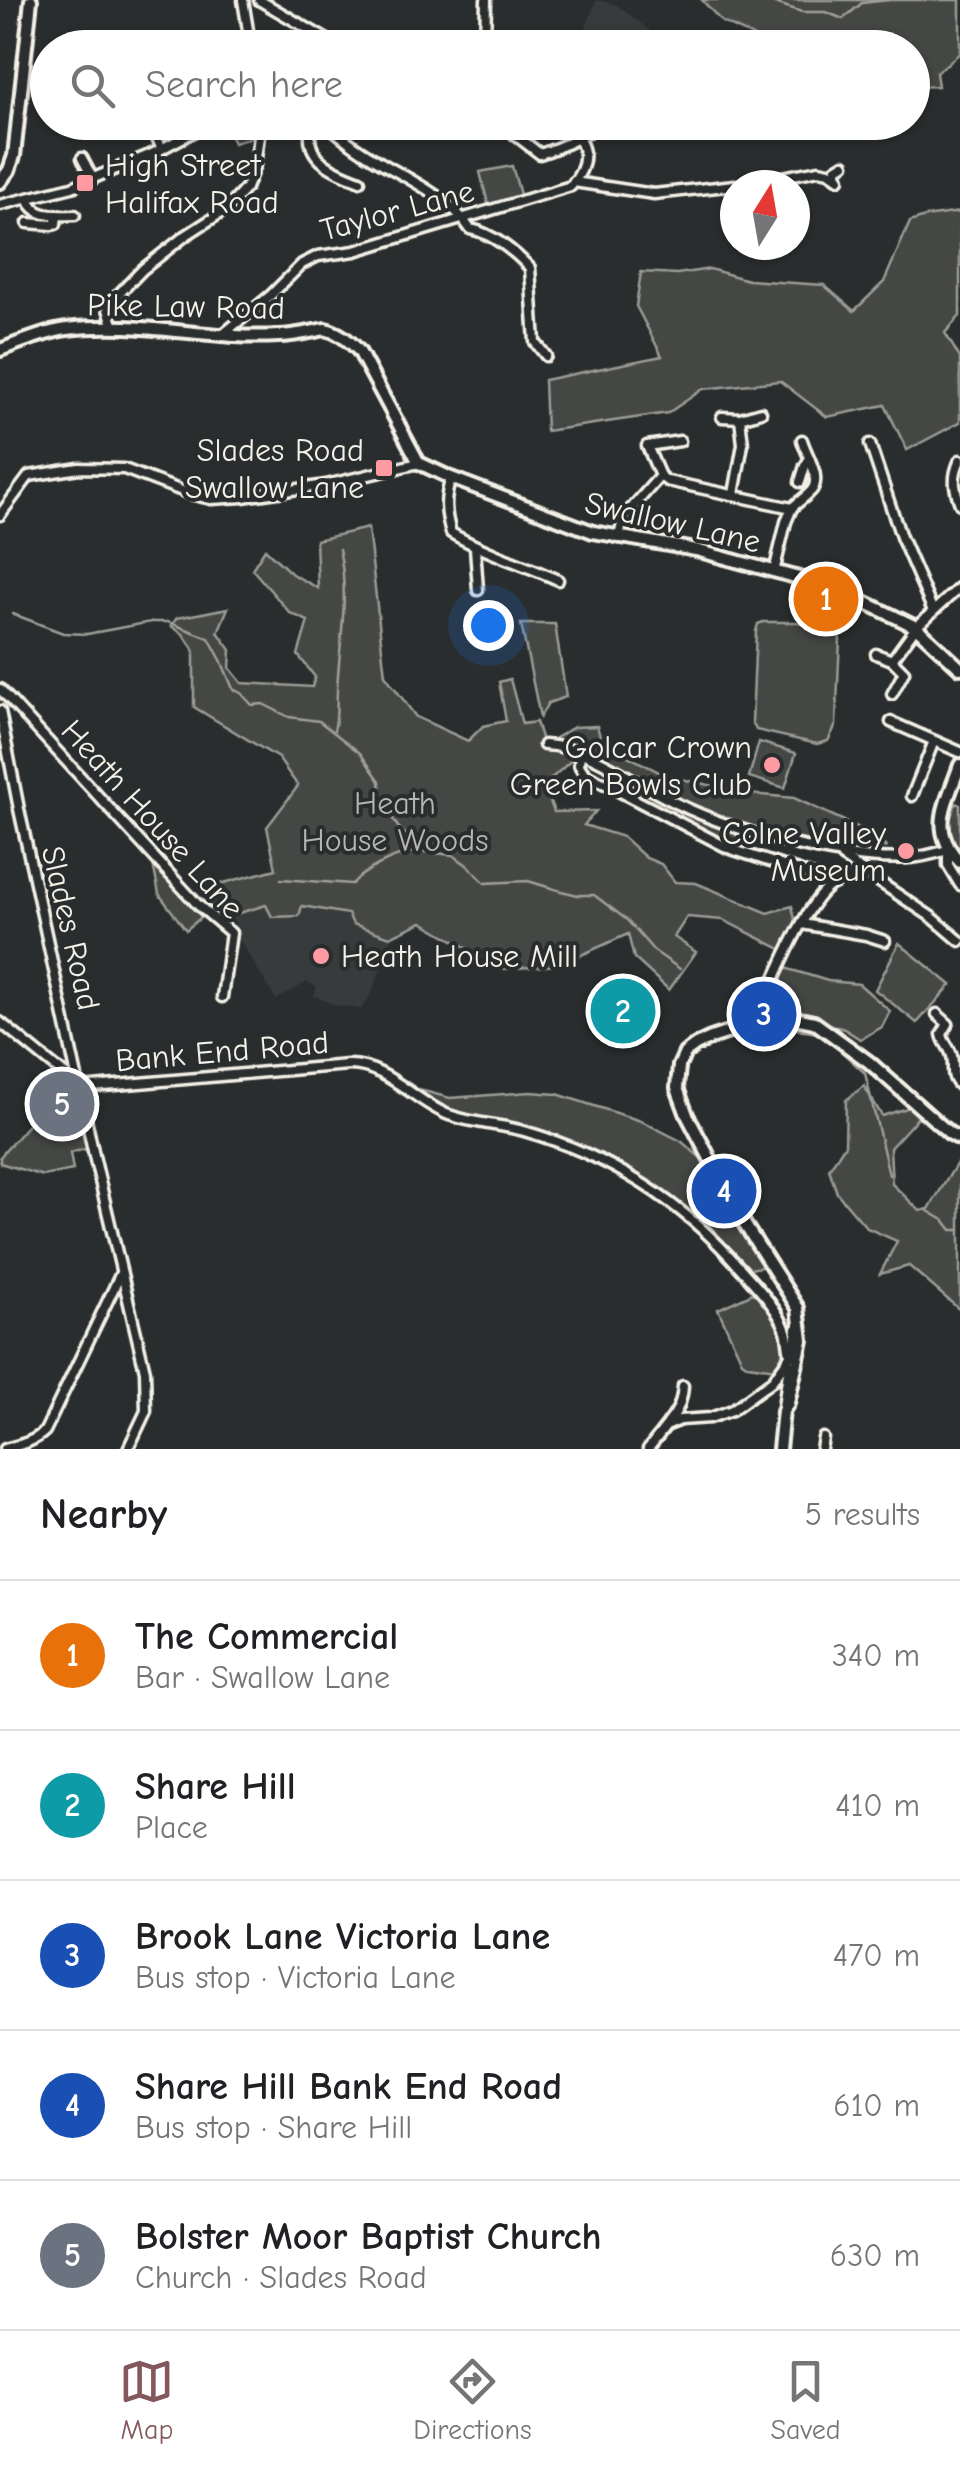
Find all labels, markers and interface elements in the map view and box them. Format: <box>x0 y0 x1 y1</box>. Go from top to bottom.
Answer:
search box <box>30 30 930 140</box>
icon: search <box>65 58 120 113</box>
text: Search here <box>145 63 343 107</box>
place label: High Street Halifax Road <box>105 147 279 221</box>
north arrow <box>720 170 810 260</box>
marker: High Street Halifax Road <box>74 172 96 194</box>
street label: Taylor Lane <box>316 172 478 249</box>
street label: Pike Law Road <box>87 286 285 327</box>
place label: Slades Road Swallow Lane <box>185 432 364 506</box>
marker: Slades Road Swallow Lane <box>373 457 395 479</box>
street label: Swallow Lane <box>582 484 764 561</box>
pin: 1 <box>794 562 858 636</box>
your location <box>463 600 514 651</box>
street label: Heath House Lane <box>54 712 252 926</box>
place label: Golcar Crown Green Bowls Club <box>510 729 752 803</box>
marker: Golcar Crown Green Bowls Club <box>761 754 783 776</box>
park label: Heath House Woods <box>302 785 488 859</box>
place label: Colne Valley Museum <box>722 815 887 889</box>
marker: Colne Valley Museum <box>895 840 917 862</box>
street label: Slades Road <box>34 842 107 1014</box>
place label: Heath House Mill <box>341 938 578 975</box>
marker: Heath House Mill <box>310 945 332 967</box>
pin: 2 <box>590 974 656 1048</box>
pin: 3 <box>732 976 796 1052</box>
street label: Bank End Road <box>114 1024 330 1079</box>
pin: 5 <box>30 1066 94 1142</box>
pin: 4 <box>692 1154 756 1228</box>
text: Nearby <box>40 1490 167 1539</box>
text: 5 results <box>805 1496 920 1533</box>
text: The Commercial <box>135 1615 398 1659</box>
text: 1 <box>66 1637 79 1674</box>
text: 340 m <box>832 1637 920 1674</box>
text: Bar · Swallow Lane <box>135 1659 390 1696</box>
text: Share Hill <box>135 1765 296 1809</box>
text: 2 <box>65 1787 80 1824</box>
text: 410 m <box>835 1787 920 1824</box>
text: Place <box>135 1809 208 1846</box>
text: Brook Lane Victoria Lane <box>135 1915 550 1959</box>
text: 3 <box>65 1937 80 1974</box>
text: 470 m <box>833 1937 920 1974</box>
text: Bus stop · Victoria Lane <box>135 1959 456 1996</box>
text: Share Hill Bank End Road <box>135 2065 562 2109</box>
text: 4 <box>65 2087 80 2124</box>
text: 610 m <box>833 2087 920 2124</box>
text: Bus stop · Share Hill <box>135 2109 412 2146</box>
text: Bolster Moor Baptist Church <box>135 2215 602 2259</box>
text: 5 <box>64 2237 81 2274</box>
text: 630 m <box>830 2237 920 2274</box>
text: Church · Slades Road <box>135 2259 427 2296</box>
tab: Map <box>119 2354 174 2446</box>
tab: Directions <box>413 2354 532 2446</box>
tab: Saved <box>771 2354 841 2446</box>

